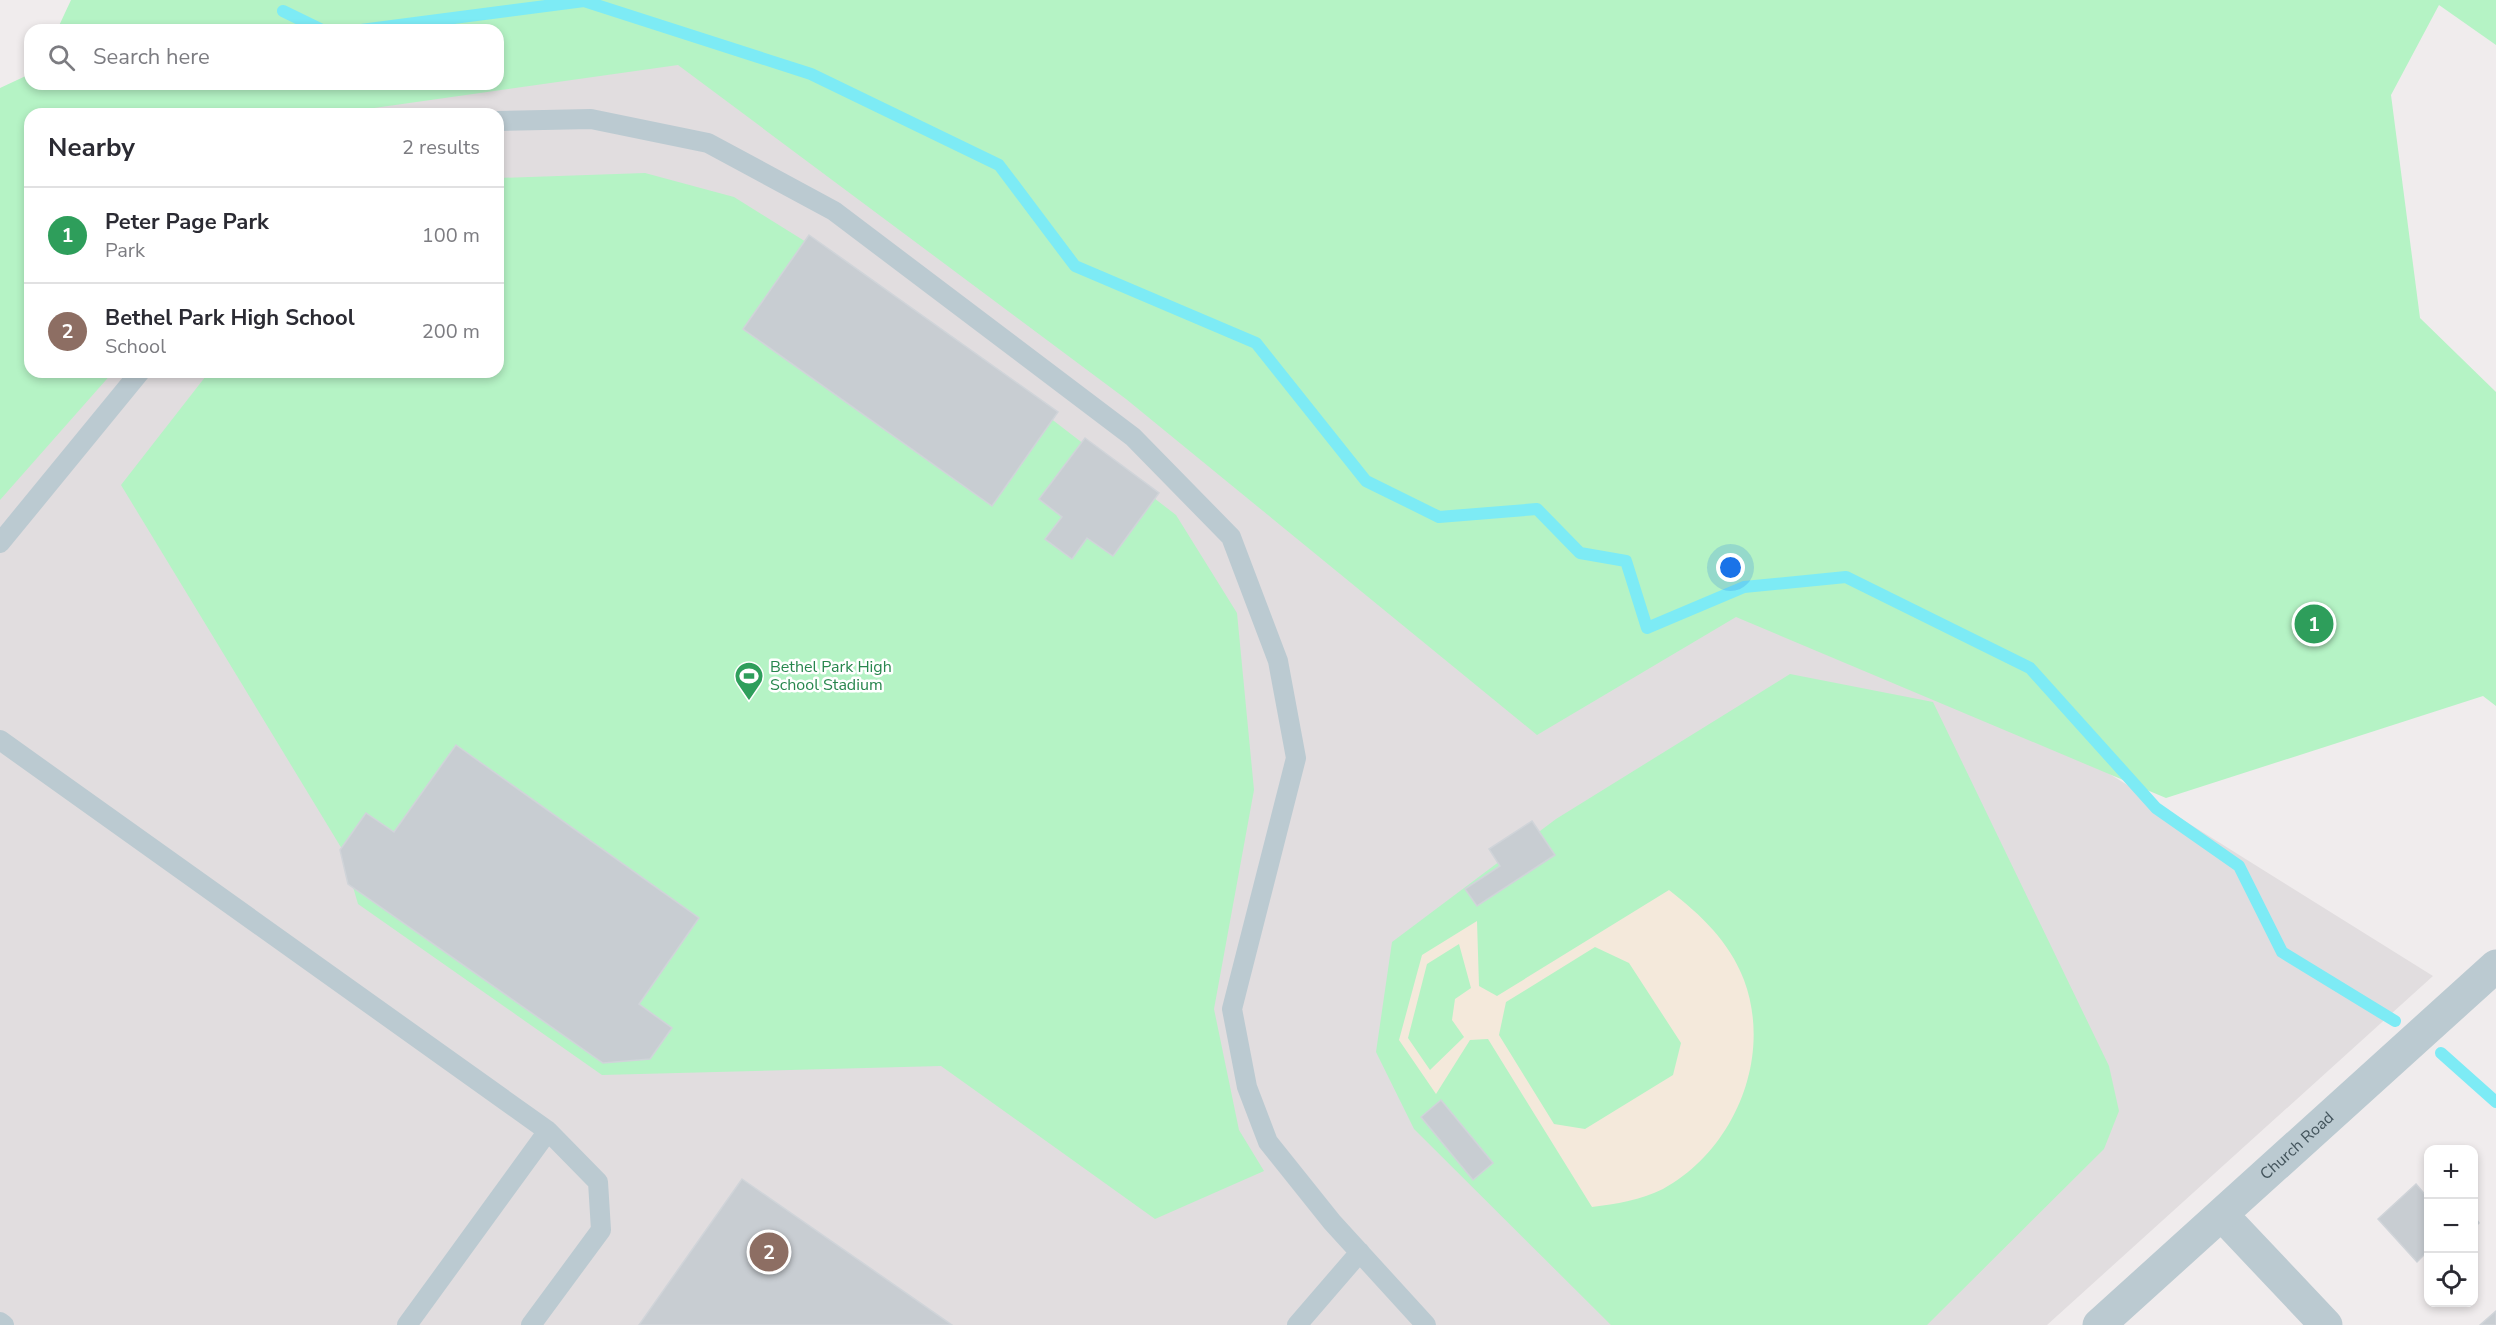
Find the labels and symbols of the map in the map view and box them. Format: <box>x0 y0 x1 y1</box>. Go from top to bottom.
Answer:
your location <box>1716 553 1745 582</box>
pin: 1 <box>2294 602 2334 646</box>
place label: Bethel Park High School Stadium <box>770 656 892 696</box>
sports icon: Bethel Park High School Stadium <box>733 660 765 702</box>
street label: Church Road <box>2255 1107 2339 1185</box>
pin: 2 <box>750 1230 788 1274</box>

